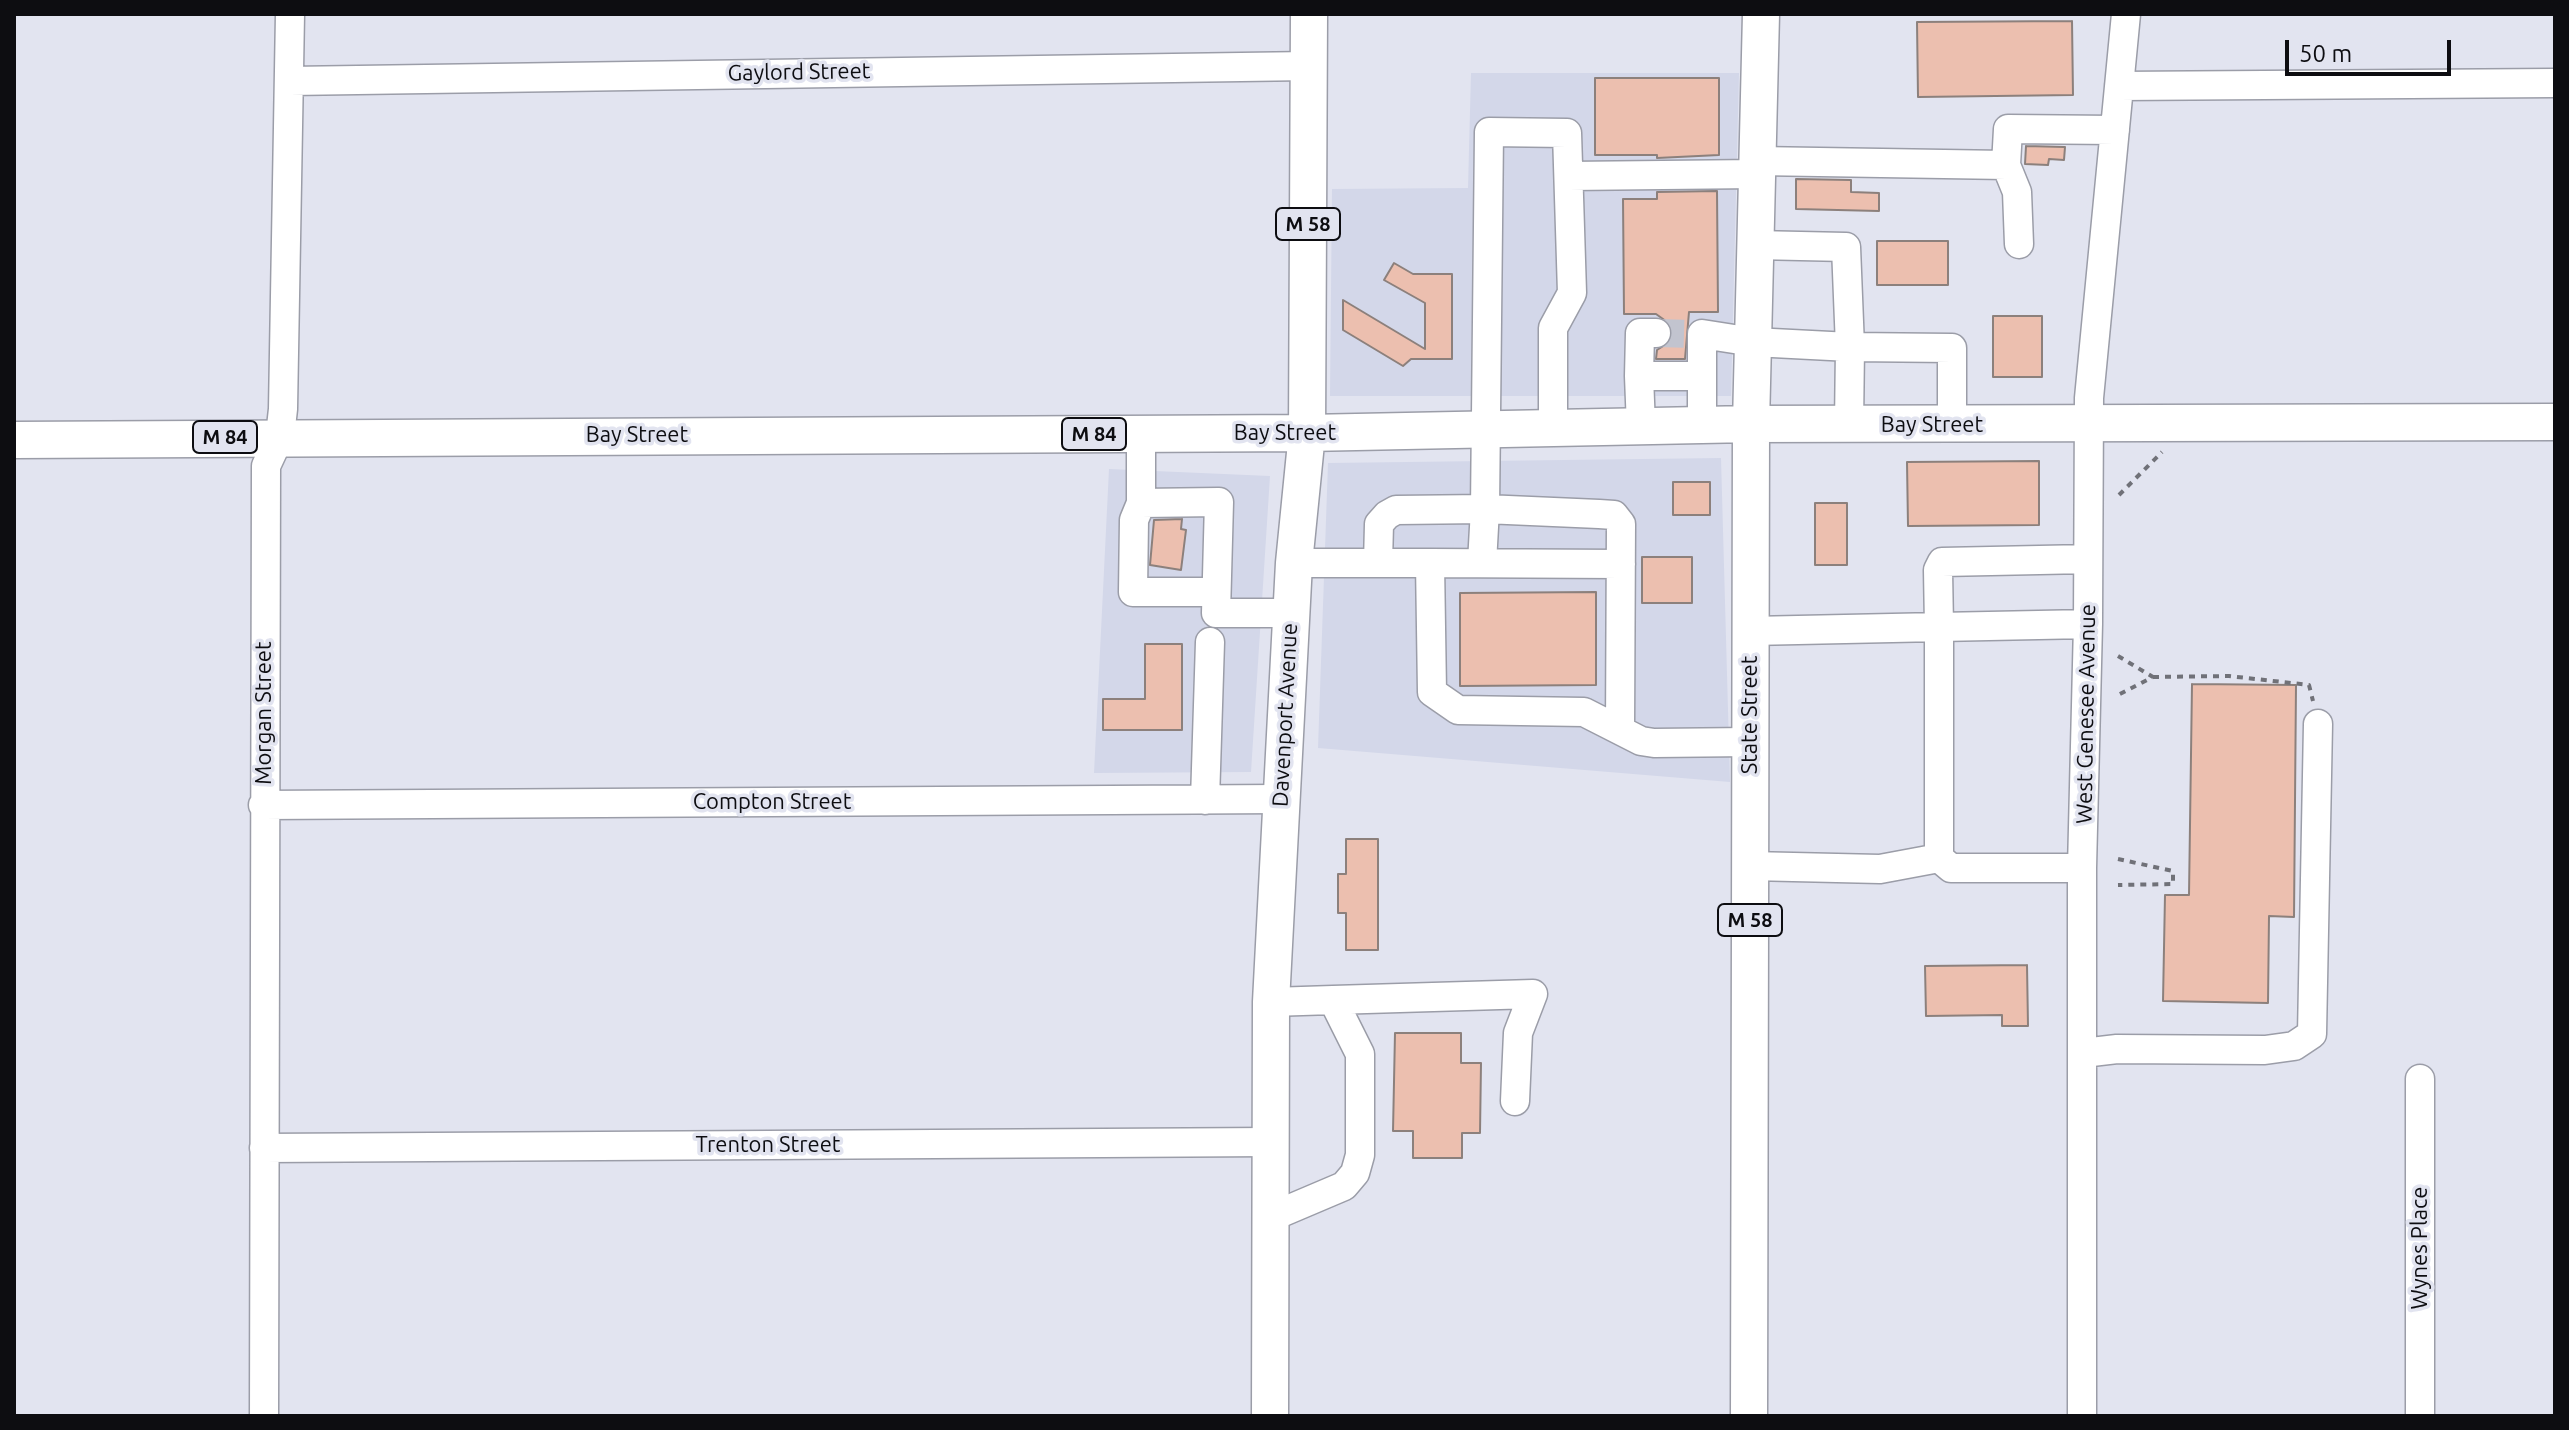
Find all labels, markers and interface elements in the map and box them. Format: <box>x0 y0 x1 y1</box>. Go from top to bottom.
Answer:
scale bar <box>2289 24 2455 74</box>
text: 50 m <box>2299 40 2352 67</box>
street label: Gaylord Street <box>727 58 871 86</box>
road number: M 58 <box>1276 208 1340 240</box>
street label: Bay Street <box>1881 412 1983 438</box>
road number: M 84 <box>1062 418 1126 450</box>
street label: Bay Street <box>1234 420 1336 446</box>
road number: M 84 <box>193 421 257 453</box>
street label: Bay Street <box>586 422 688 448</box>
street label: West Genesee Avenue <box>2071 604 2101 824</box>
street label: Davenport Avenue <box>1267 622 1303 808</box>
street label: Morgan Street <box>251 641 277 785</box>
street label: State Street <box>1737 656 1763 774</box>
street label: Compton Street <box>693 789 851 815</box>
road number: M 58 <box>1718 904 1782 936</box>
street label: Trenton Street <box>695 1132 841 1158</box>
street label: Wynes Place <box>2407 1187 2433 1309</box>

